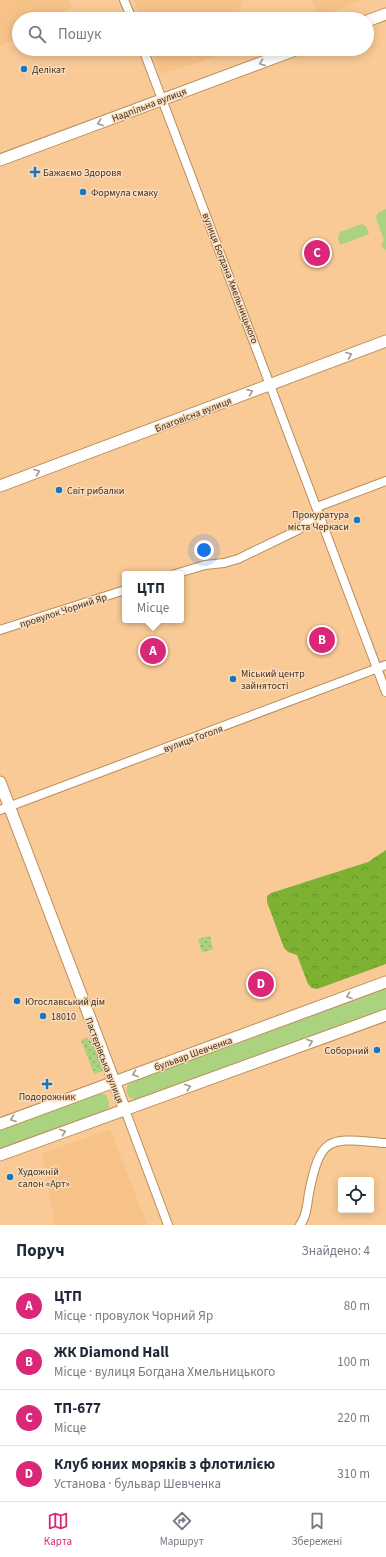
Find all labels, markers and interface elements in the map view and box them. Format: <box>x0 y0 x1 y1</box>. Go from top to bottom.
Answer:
search box <box>12 12 374 56</box>
icon: search <box>26 23 48 45</box>
text: Пошук <box>58 24 101 45</box>
one-way arrow <box>258 58 265 66</box>
place label: Делікат <box>32 63 66 77</box>
marker: Делікат <box>19 64 29 74</box>
street label: Надпільна вулиця <box>110 84 189 126</box>
one-way arrow <box>97 118 104 126</box>
place label: Бажаємо Здоровя <box>43 166 121 180</box>
marker: Бажаємо Здоровя <box>30 167 40 177</box>
place label: Формула смаку <box>91 186 158 200</box>
marker: Формула смаку <box>78 187 88 197</box>
street label: вулиця Богдана Хмельницького <box>199 211 261 346</box>
pin: C <box>304 238 330 268</box>
one-way arrow <box>346 352 353 360</box>
one-way arrow <box>246 389 253 397</box>
street label: Благовісна вулиця <box>153 394 234 436</box>
one-way arrow <box>33 469 40 477</box>
place label: Світ рибалки <box>67 484 124 498</box>
marker: Світ рибалки <box>54 485 64 495</box>
place label: Прокуратура міста Черкаси <box>288 508 349 534</box>
marker: Прокуратура міста Черкаси <box>352 515 362 525</box>
your location <box>194 540 214 560</box>
popup <box>122 571 184 623</box>
text: ЦТП <box>137 578 165 599</box>
street label: провулок Чорний Яр <box>18 590 109 632</box>
text: Місце <box>137 599 169 617</box>
pin: B <box>309 625 335 655</box>
pin: A <box>140 636 166 666</box>
place label: Міський центр зайнятості <box>241 667 305 693</box>
marker: Міський центр зайнятості <box>228 674 238 684</box>
street label: вулиця Гоголя <box>162 722 225 756</box>
pin: D <box>248 969 274 999</box>
one-way arrow <box>346 991 353 999</box>
place label: Югославський дім <box>25 995 105 1009</box>
marker: Югославський дім <box>12 996 22 1006</box>
place label: 18010 <box>51 1010 76 1024</box>
marker: 18010 <box>38 1011 48 1021</box>
street label: Пастерівська вулиця <box>81 1015 127 1105</box>
street label: бульвар Шевченка <box>152 1033 234 1075</box>
one-way arrow <box>306 1039 313 1047</box>
place label: Соборний <box>325 1044 369 1058</box>
marker: Соборний <box>372 1045 382 1055</box>
one-way arrow <box>132 1070 139 1078</box>
marker: Подорожник <box>42 1079 52 1089</box>
one-way arrow <box>184 1083 191 1092</box>
place label: Подорожник <box>19 1090 75 1104</box>
one-way arrow <box>10 1115 17 1123</box>
one-way arrow <box>59 1129 66 1137</box>
place label: Художній салон «Арт» <box>18 1165 70 1191</box>
marker: Художній салон «Арт» <box>5 1172 15 1182</box>
map controls <box>338 1177 374 1213</box>
button: locate <box>338 1177 374 1213</box>
text: Поруч <box>16 1239 65 1263</box>
text: Знайдено: 4 <box>302 1242 370 1260</box>
text: ЦТП <box>54 1286 82 1307</box>
text: A <box>25 1297 33 1315</box>
text: 80 m <box>344 1297 370 1315</box>
text: Місце · провулок Чорний Яр <box>54 1307 213 1325</box>
text: ЖК Diamond Hall <box>54 1342 169 1363</box>
text: B <box>25 1353 33 1371</box>
text: 100 m <box>337 1353 370 1371</box>
text: Місце · вулиця Богдана Хмельницького <box>54 1363 275 1381</box>
text: ТП-677 <box>54 1398 101 1419</box>
text: C <box>25 1409 33 1427</box>
text: 220 m <box>337 1409 370 1427</box>
text: Місце <box>54 1419 86 1437</box>
text: Клуб юних моряків з флотилією <box>54 1454 275 1475</box>
text: D <box>25 1465 33 1483</box>
text: 310 m <box>337 1465 370 1483</box>
text: Установа · бульвар Шевченка <box>54 1475 221 1493</box>
tab: Карта <box>44 1510 72 1549</box>
tab: Маршрут <box>160 1510 204 1549</box>
tab: Збережені <box>291 1510 342 1549</box>

